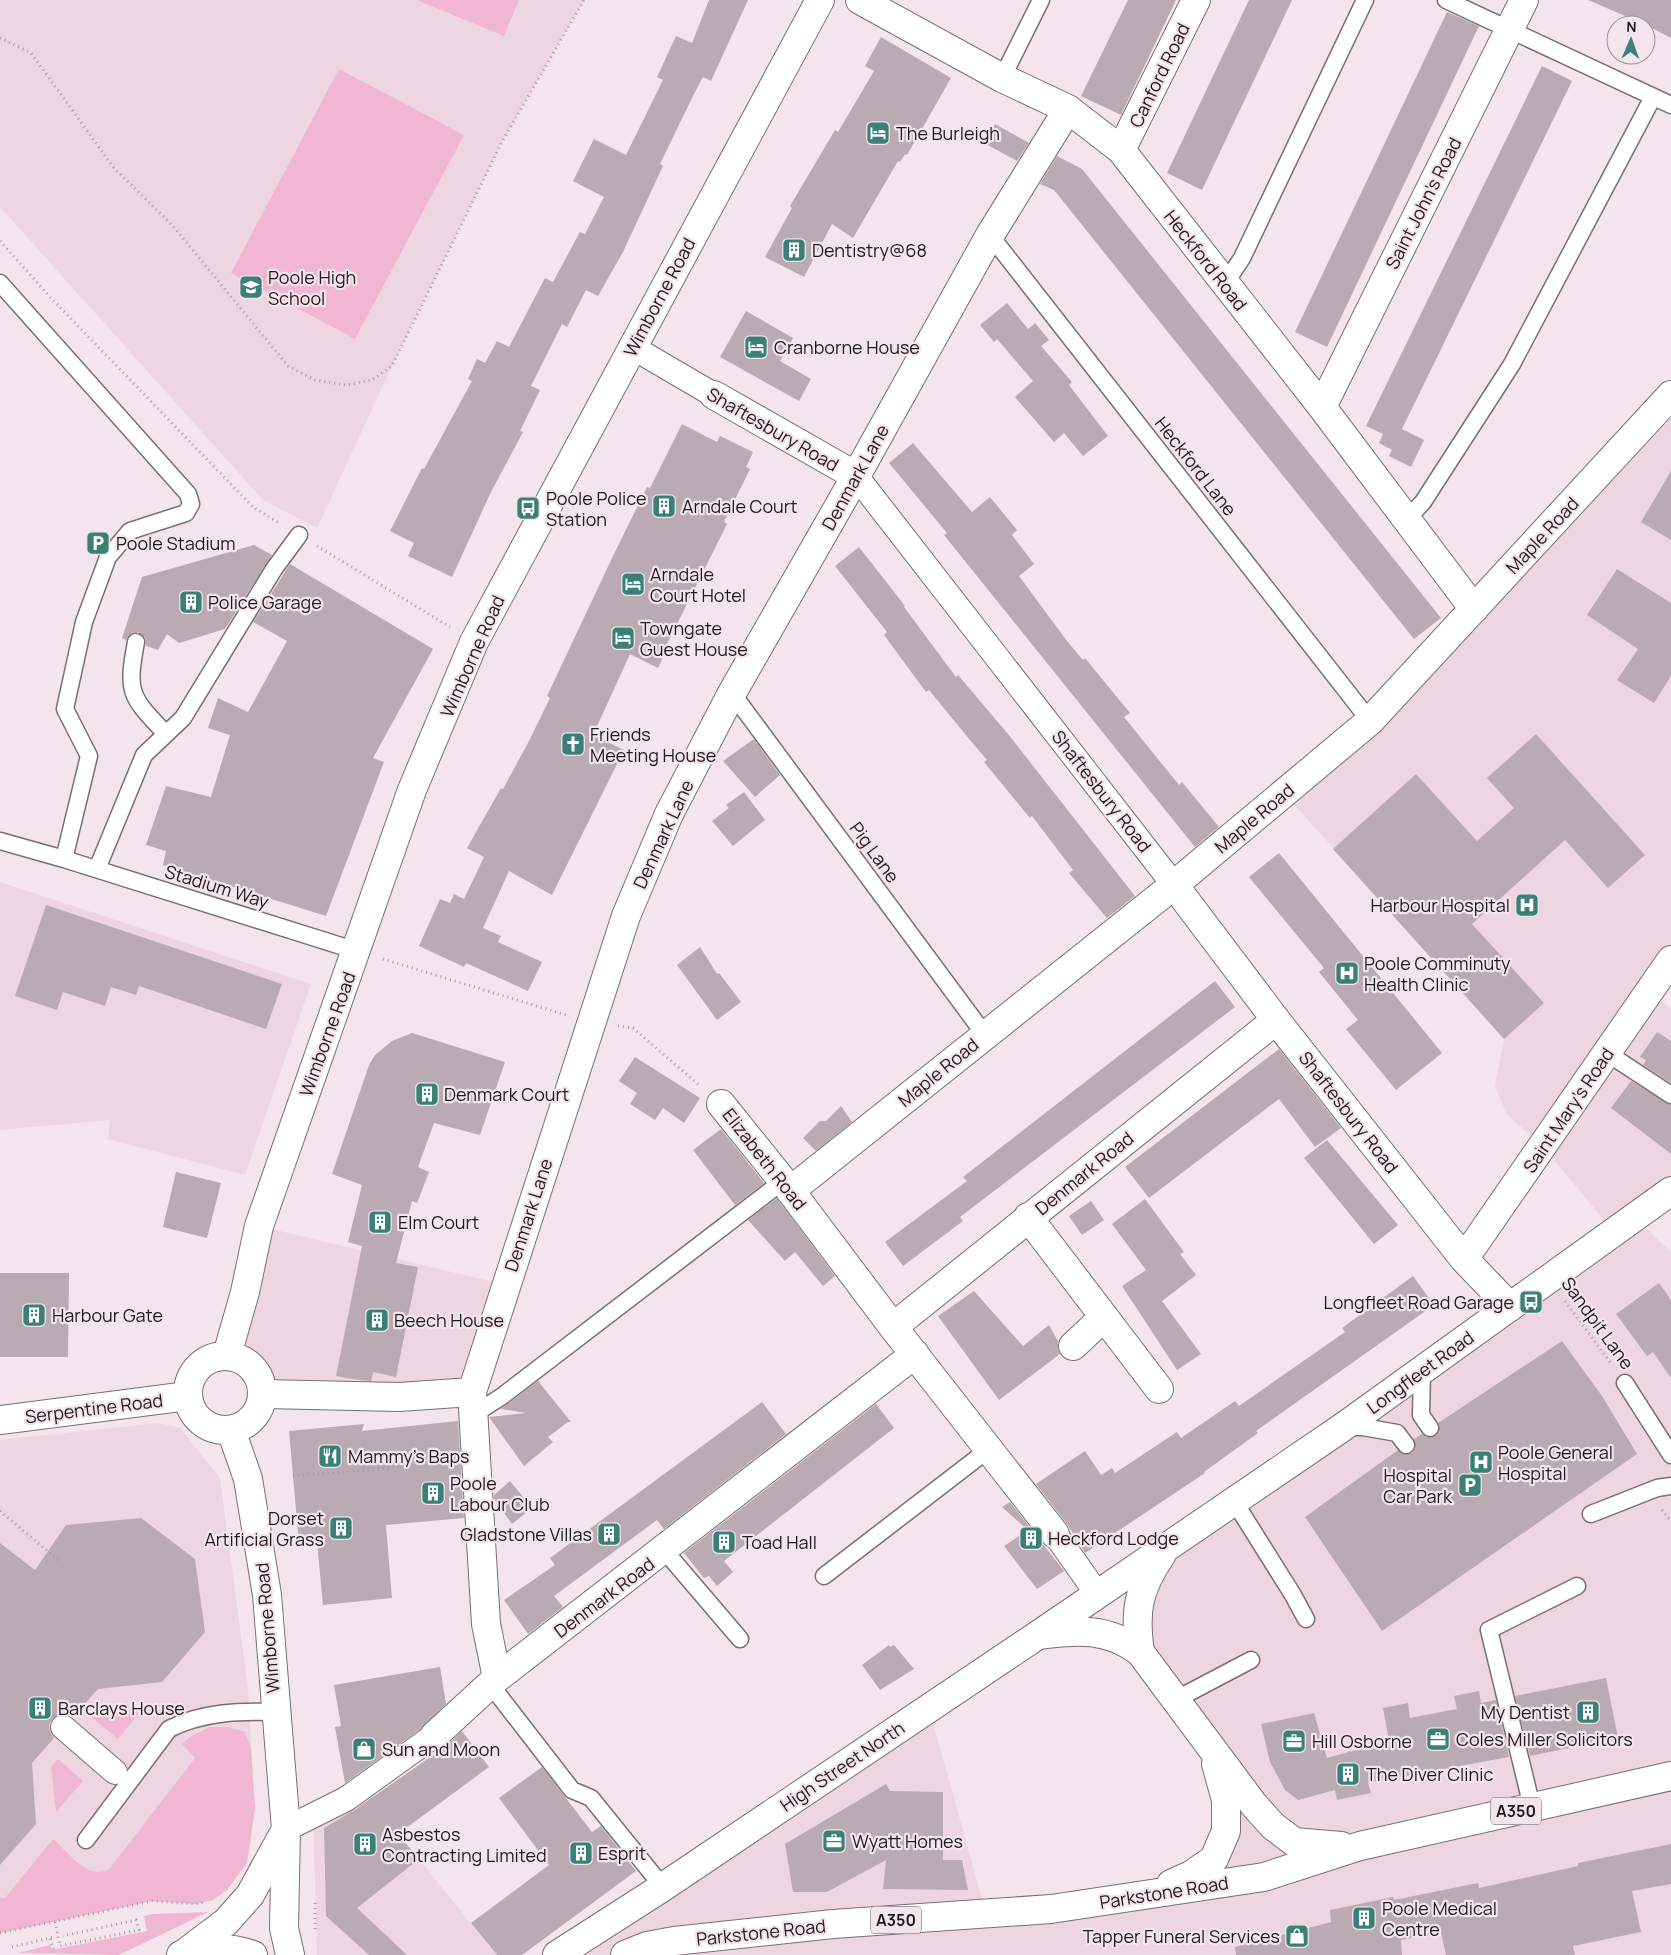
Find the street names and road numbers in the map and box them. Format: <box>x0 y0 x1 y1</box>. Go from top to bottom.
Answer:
street label: Canford Road <box>1123 19 1195 131</box>
street label: Saint John's Road <box>1379 133 1467 273</box>
street label: Heckford Road <box>1159 205 1253 315</box>
street label: Wimborne Road <box>618 233 700 361</box>
street label: Shaftesbury Road <box>703 381 843 477</box>
street label: Heckford Lane <box>1150 412 1242 520</box>
street label: Denmark Lane <box>816 420 894 534</box>
street label: Maple Road <box>1500 491 1584 579</box>
street label: Wimborne Road <box>434 591 510 721</box>
street label: Shaftesbury Road <box>1047 725 1157 857</box>
street label: Denmark Lane <box>627 776 699 892</box>
street label: Maple Road <box>1209 778 1299 858</box>
street label: Pig Lane <box>845 817 905 887</box>
street label: Stadium Way <box>162 859 272 913</box>
street label: Wimborne Road <box>293 968 361 1100</box>
street label: Maple Road <box>893 1032 983 1112</box>
street label: Saint Mary's Road <box>1517 1043 1619 1177</box>
street label: Shaftesbury Road <box>1294 1046 1404 1178</box>
street label: Elizabeth Road <box>718 1103 812 1215</box>
street label: Denmark Road <box>1030 1126 1138 1220</box>
street label: Denmark Lane <box>498 1155 558 1275</box>
street label: Sandpit Lane <box>1556 1272 1640 1374</box>
street label: Longfleet Road <box>1362 1325 1478 1419</box>
street label: Serpentine Road <box>24 1388 164 1428</box>
street label: Denmark Road <box>549 1551 659 1643</box>
street label: Wimborne Road <box>249 1562 285 1694</box>
street label: High Street North <box>775 1715 909 1817</box>
road number: A350 <box>1491 1798 1541 1824</box>
street label: Parkstone Road <box>1098 1870 1230 1914</box>
road number: A350 <box>871 1906 921 1934</box>
street label: Parkstone Road <box>695 1913 827 1951</box>

